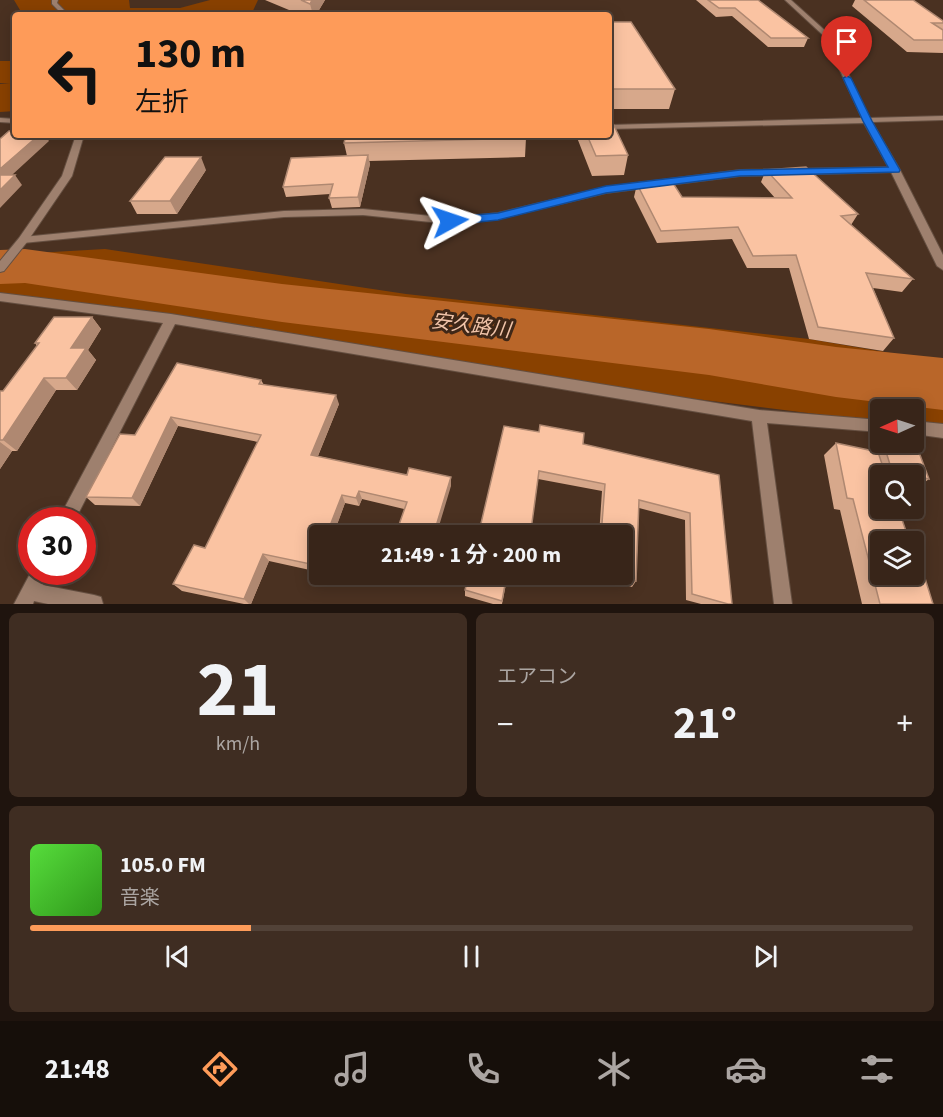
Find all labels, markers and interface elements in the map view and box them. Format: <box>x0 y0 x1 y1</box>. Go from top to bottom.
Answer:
pin <box>821 16 872 78</box>
text: 130 m <box>135 24 246 84</box>
icon: arrive <box>830 25 863 58</box>
icon: left <box>36 36 114 114</box>
text: 左折 <box>135 83 189 122</box>
position arrow <box>418 189 482 253</box>
water label: 安久路川 <box>430 307 514 345</box>
north arrow <box>870 399 924 453</box>
map controls <box>870 399 924 585</box>
button: search <box>870 465 924 519</box>
speed limit sign: 30 <box>18 507 96 585</box>
button: layers <box>870 531 924 585</box>
text: 21:49 · 1 分 · 200 m <box>381 539 561 571</box>
text: 21 <box>197 635 279 746</box>
text: エアコン <box>497 663 577 691</box>
text: 21° <box>673 692 737 756</box>
text: − <box>497 701 513 748</box>
text: + <box>897 701 913 748</box>
text: km/h <box>216 730 260 758</box>
text: 105.0 FM <box>120 849 206 881</box>
text: 音楽 <box>120 884 160 912</box>
icon: previous <box>161 940 194 973</box>
icon: pause <box>455 940 488 973</box>
icon: next <box>749 940 782 973</box>
icon: directions <box>199 1048 241 1090</box>
icon: music <box>331 1048 373 1090</box>
icon: phone <box>462 1048 504 1090</box>
icon: climate <box>593 1048 635 1090</box>
icon: car <box>725 1048 767 1090</box>
icon: filters <box>856 1048 898 1090</box>
text: 21:48 <box>45 1050 110 1089</box>

